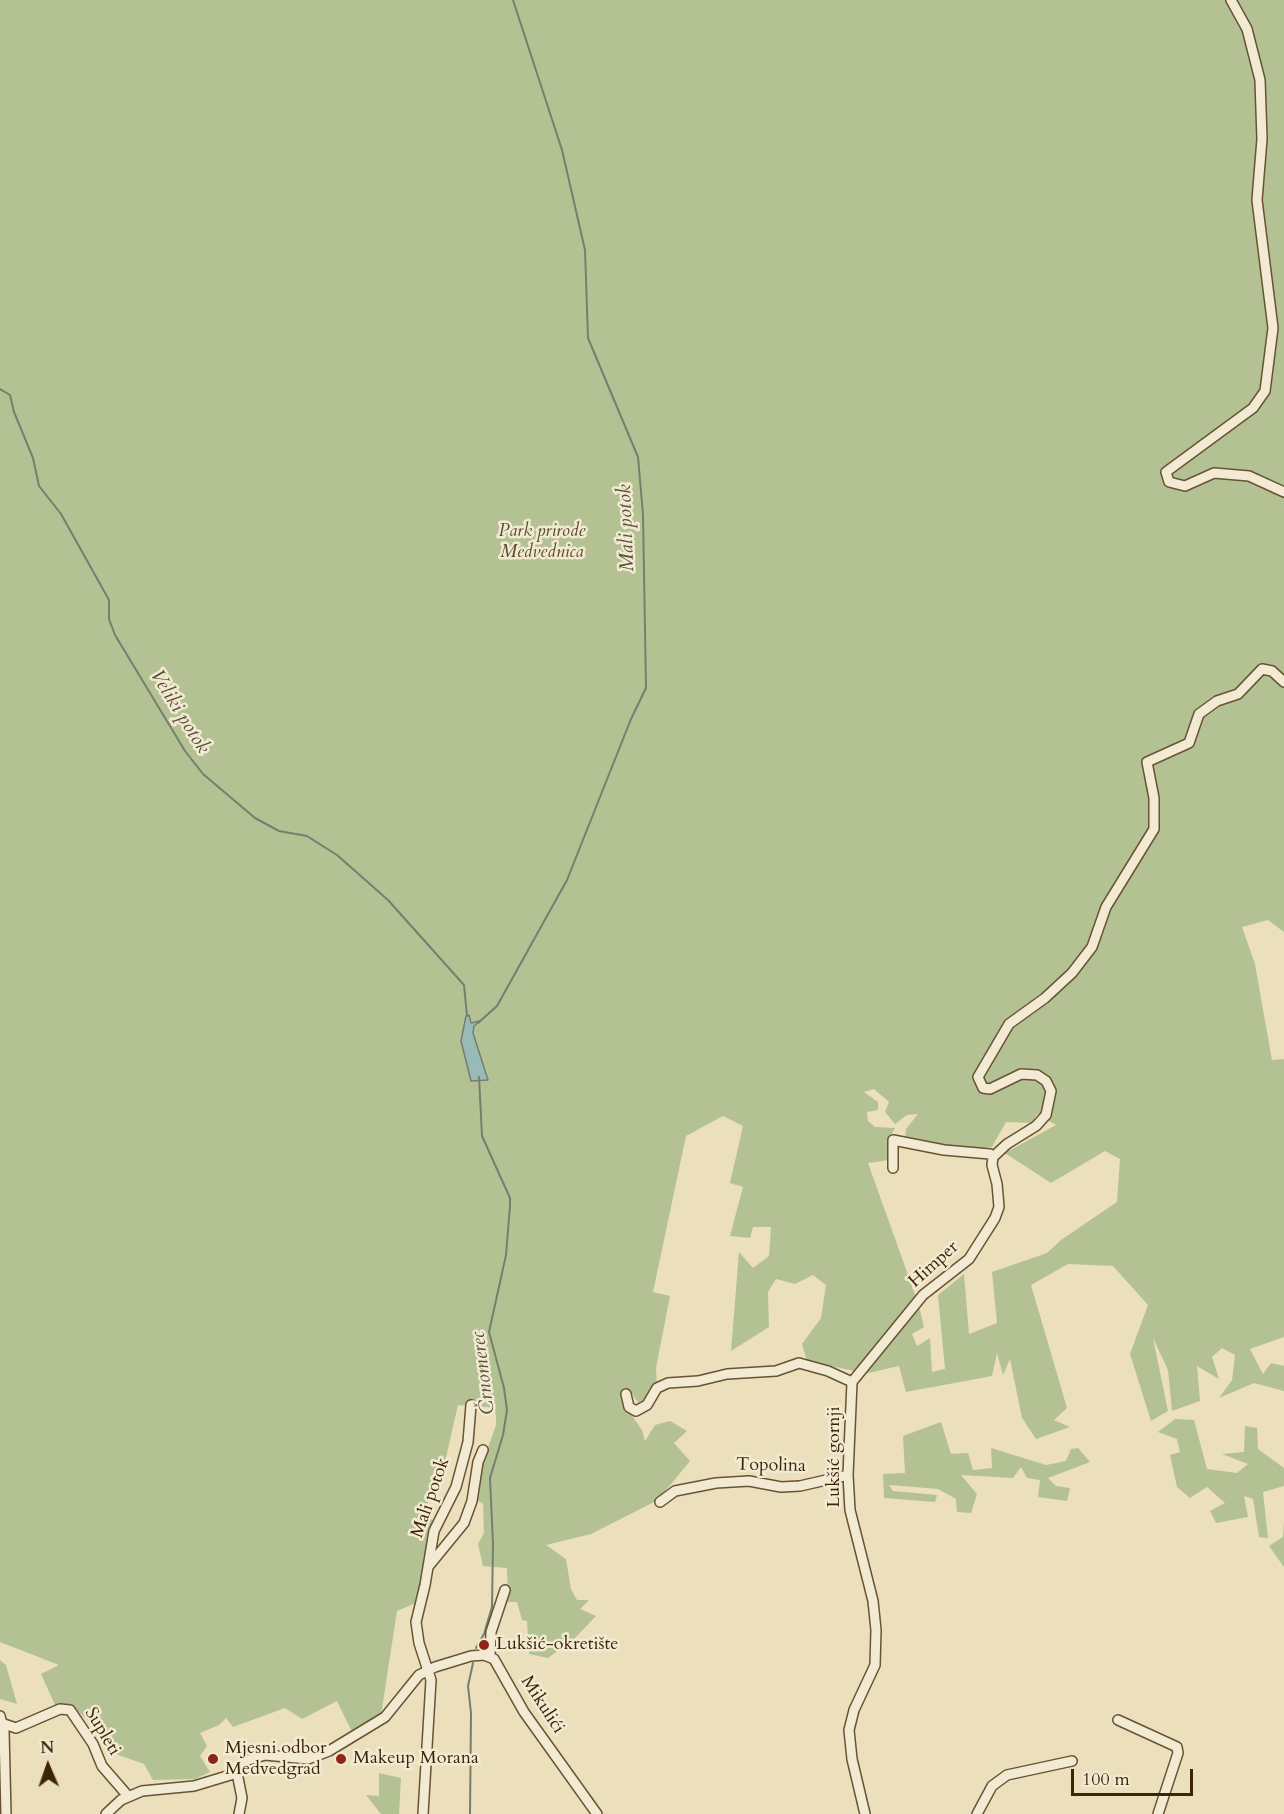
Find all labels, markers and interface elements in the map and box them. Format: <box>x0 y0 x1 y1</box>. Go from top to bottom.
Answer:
water label: Mali potok <box>613 484 641 572</box>
park label: Park prirode Medvednica <box>499 521 585 564</box>
water label: Veliki potok <box>144 665 214 759</box>
street label: Himper <box>905 1237 963 1293</box>
water label: Črnomerec <box>467 1330 501 1416</box>
street label: Lukšić gornji <box>824 1406 846 1508</box>
street label: Mali potok <box>407 1455 455 1541</box>
street label: Topolina <box>736 1455 806 1477</box>
place label: Lukšić-okretište <box>496 1634 618 1656</box>
marker: Lukšić-okretište <box>477 1638 491 1652</box>
street label: Mikulići <box>515 1672 569 1738</box>
street label: Supleti <box>79 1704 125 1760</box>
north arrow <box>18 1736 78 1796</box>
text: N <box>40 1737 55 1759</box>
place label: Mjesni odbor Medvedgrad <box>225 1738 327 1780</box>
place label: Makeup Morana <box>353 1748 479 1770</box>
marker: Mjesni odbor Medvedgrad <box>206 1752 220 1766</box>
marker: Makeup Morana <box>334 1752 348 1766</box>
scale bar <box>1074 1757 1196 1795</box>
text: 100 m <box>1082 1767 1130 1792</box>

